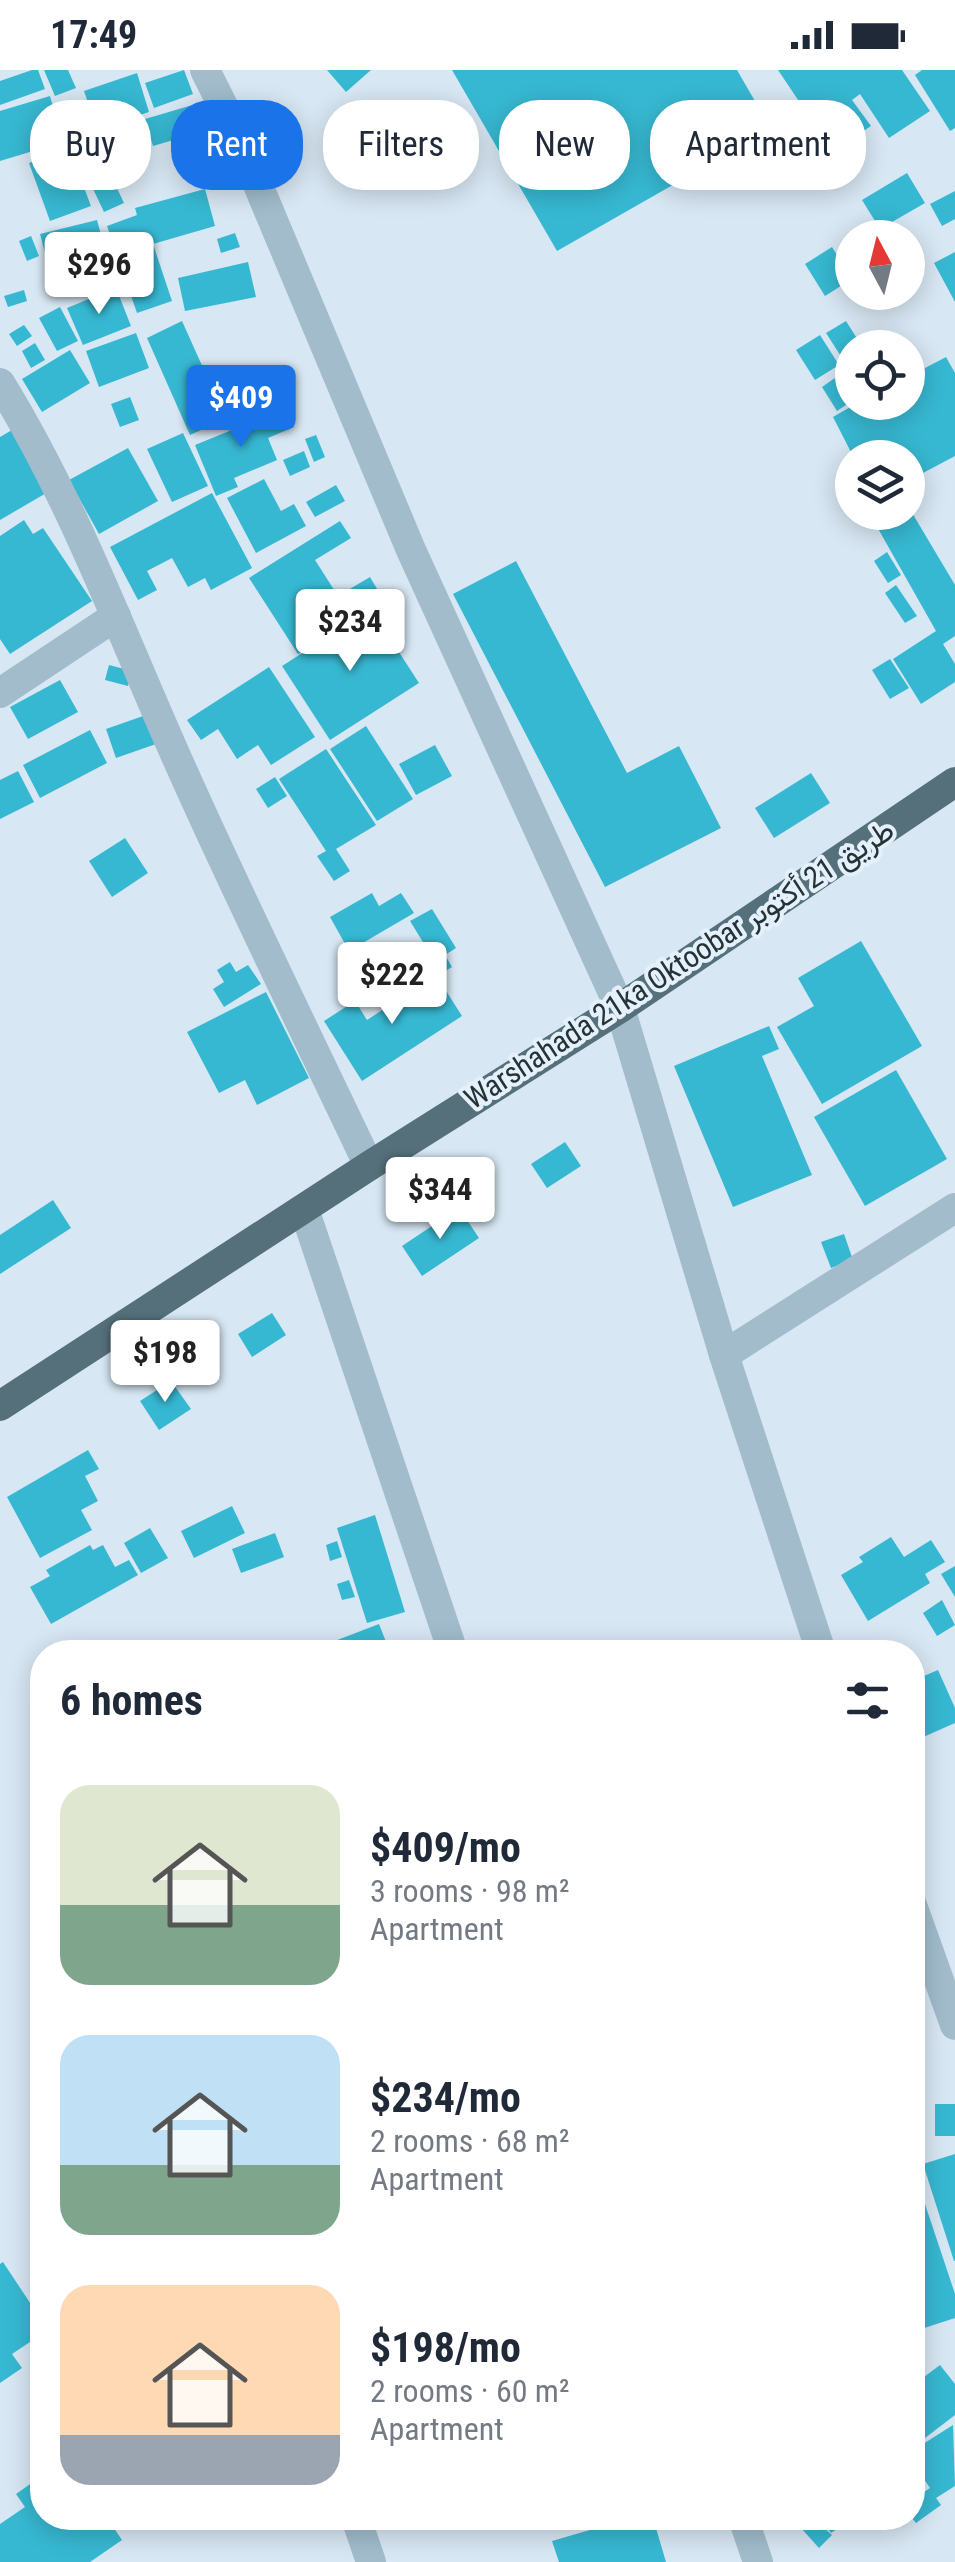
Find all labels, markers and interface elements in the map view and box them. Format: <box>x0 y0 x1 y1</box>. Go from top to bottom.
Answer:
text: 17:49 <box>50 13 137 57</box>
chip: Buy <box>30 100 151 190</box>
chip: Rent <box>171 100 303 190</box>
chip: Filters <box>323 100 479 190</box>
chip: New <box>499 100 630 190</box>
chip: Apartment <box>650 100 866 190</box>
north arrow <box>835 220 925 310</box>
map controls <box>835 220 925 530</box>
pin: $296 <box>40 232 158 317</box>
text: $296 <box>67 245 131 283</box>
button: locate <box>835 330 925 420</box>
pin: $409 <box>182 365 300 450</box>
text: $409 <box>209 378 273 416</box>
button: layers <box>835 440 925 530</box>
pin: $234 <box>291 589 409 674</box>
text: $234 <box>318 602 382 640</box>
street label: Warshahada 21ka Oktoobar طريق 21 أكتوبر <box>458 812 901 1117</box>
pin: $222 <box>333 942 451 1027</box>
text: $222 <box>360 955 424 993</box>
pin: $344 <box>381 1157 499 1242</box>
text: $344 <box>408 1170 472 1208</box>
pin: $198 <box>106 1320 224 1405</box>
text: $198 <box>133 1333 197 1371</box>
icon: filters <box>840 1673 895 1728</box>
text: 6 homes <box>60 1676 203 1725</box>
text: $409/mo <box>370 1823 521 1872</box>
icon: home <box>140 1825 260 1945</box>
text: 3 rooms · 98 m² <box>370 1872 569 1910</box>
text: Apartment <box>370 1910 504 1948</box>
text: $234/mo <box>370 2073 521 2122</box>
icon: home <box>140 2075 260 2195</box>
text: 2 rooms · 68 m² <box>370 2122 569 2160</box>
text: Apartment <box>370 2160 504 2198</box>
text: $198/mo <box>370 2323 521 2372</box>
icon: home <box>140 2325 260 2445</box>
text: 2 rooms · 60 m² <box>370 2372 569 2410</box>
text: Apartment <box>370 2410 504 2448</box>

